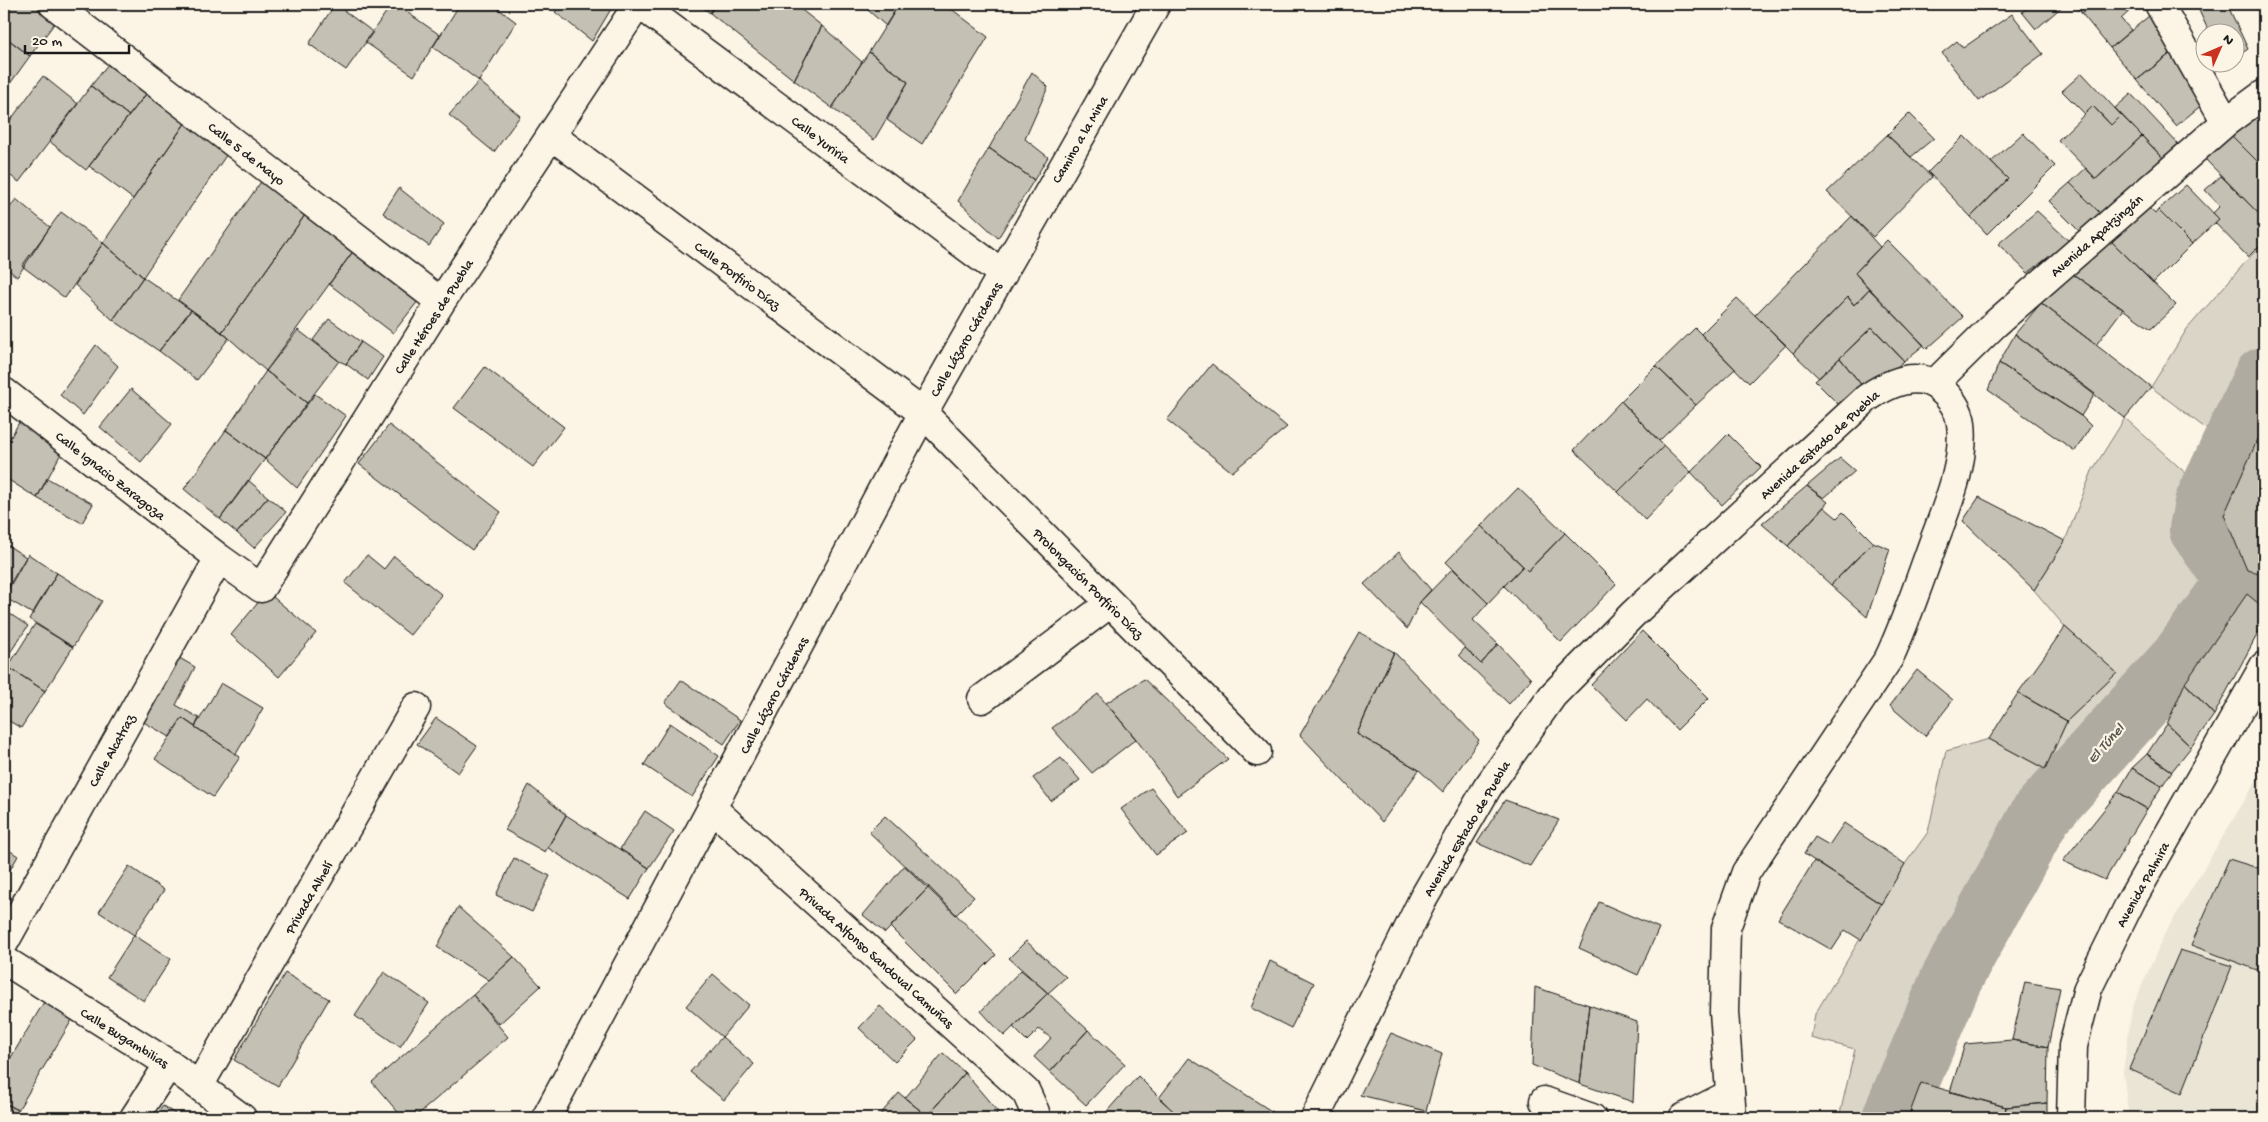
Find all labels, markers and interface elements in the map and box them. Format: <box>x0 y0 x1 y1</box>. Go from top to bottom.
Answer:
scale bar <box>25 22 129 54</box>
north arrow <box>2196 22 2246 72</box>
text: N <box>2218 31 2237 50</box>
text: 20 m <box>32 33 62 51</box>
street label: Camino a la Mina <box>1049 93 1114 187</box>
street label: Calle Yuriria <box>787 113 853 169</box>
street label: Calle 5 de Mayo <box>204 120 287 190</box>
street label: Avenida Apatzingán <box>2048 192 2148 282</box>
street label: Calle Porfirio Díaz <box>690 239 784 316</box>
street label: Calle Héroes de Puebla <box>392 256 479 378</box>
street label: Calle Lázaro Cárdenas <box>927 279 1007 401</box>
street label: Avenida Estado de Puebla <box>1757 387 1885 504</box>
street label: Calle Ignacio Zaragoza <box>51 429 169 526</box>
street label: Prolongación Porfirio Díaz <box>1028 525 1147 644</box>
street label: Calle Lázaro Cárdenas <box>737 634 814 757</box>
street label: Calle Alcatraz <box>86 711 141 791</box>
water label: El Túnel <box>2084 720 2130 768</box>
street label: Avenida Estado de Puebla <box>1421 757 1516 900</box>
street label: Avenida Palmira <box>2114 839 2175 931</box>
street label: Privada Alhelí <box>282 858 338 939</box>
street label: Privada Alfonso Sandoval Camuñas <box>794 884 957 1033</box>
street label: Calle Bugambilias <box>76 1005 172 1074</box>

